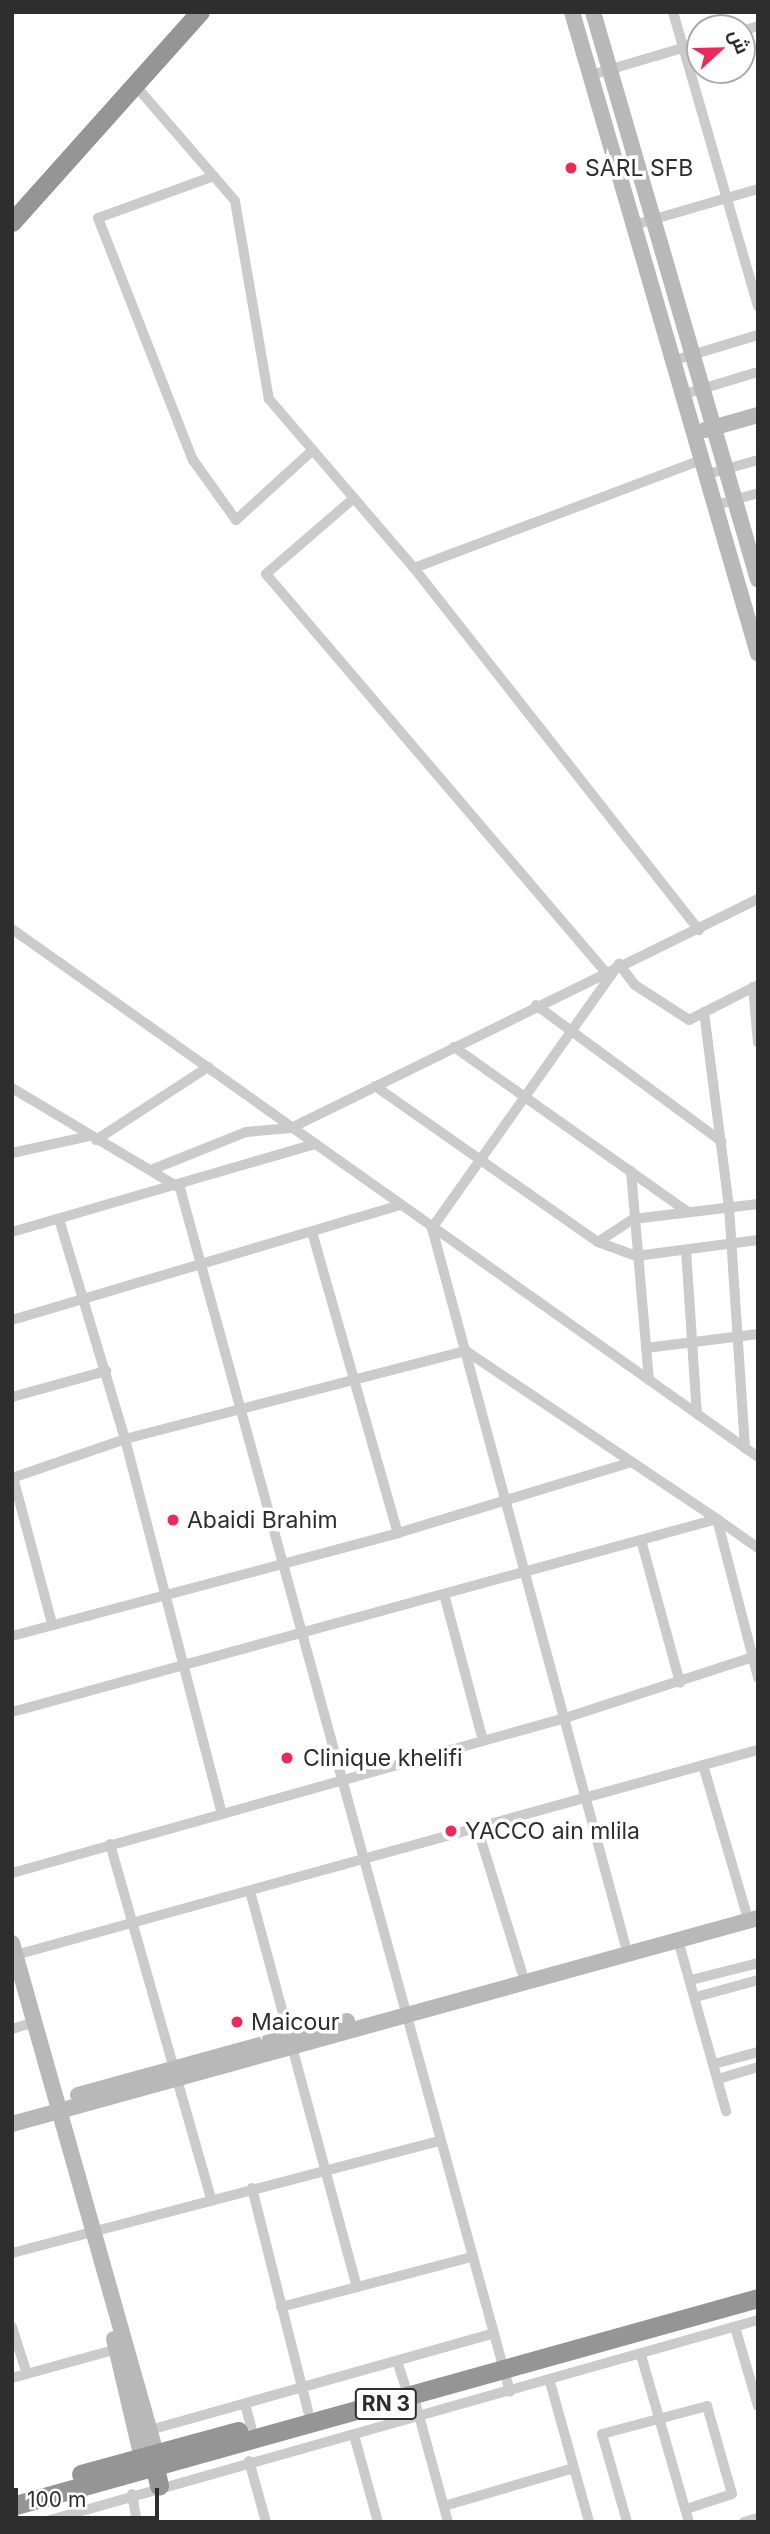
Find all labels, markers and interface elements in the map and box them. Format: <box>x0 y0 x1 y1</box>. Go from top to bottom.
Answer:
north arrow <box>686 14 756 84</box>
text: ش <box>724 26 754 57</box>
place label: SARL SFB <box>585 154 693 182</box>
marker: SARL SFB <box>563 160 579 176</box>
place label: Abaidi Brahim <box>187 1506 338 1534</box>
marker: Abaidi Brahim <box>165 1512 181 1528</box>
place label: Clinique khelifi <box>303 1744 463 1772</box>
marker: Clinique khelifi <box>277 1748 297 1768</box>
place label: YACCO ain mlila <box>465 1817 640 1845</box>
marker: YACCO ain mlila <box>443 1823 459 1839</box>
place label: Maicour <box>251 2008 339 2036</box>
marker: Maicour <box>229 2014 245 2030</box>
road number: RN 3 <box>354 2386 418 2422</box>
scale bar <box>18 2474 163 2518</box>
text: 100 m <box>27 2487 86 2512</box>

